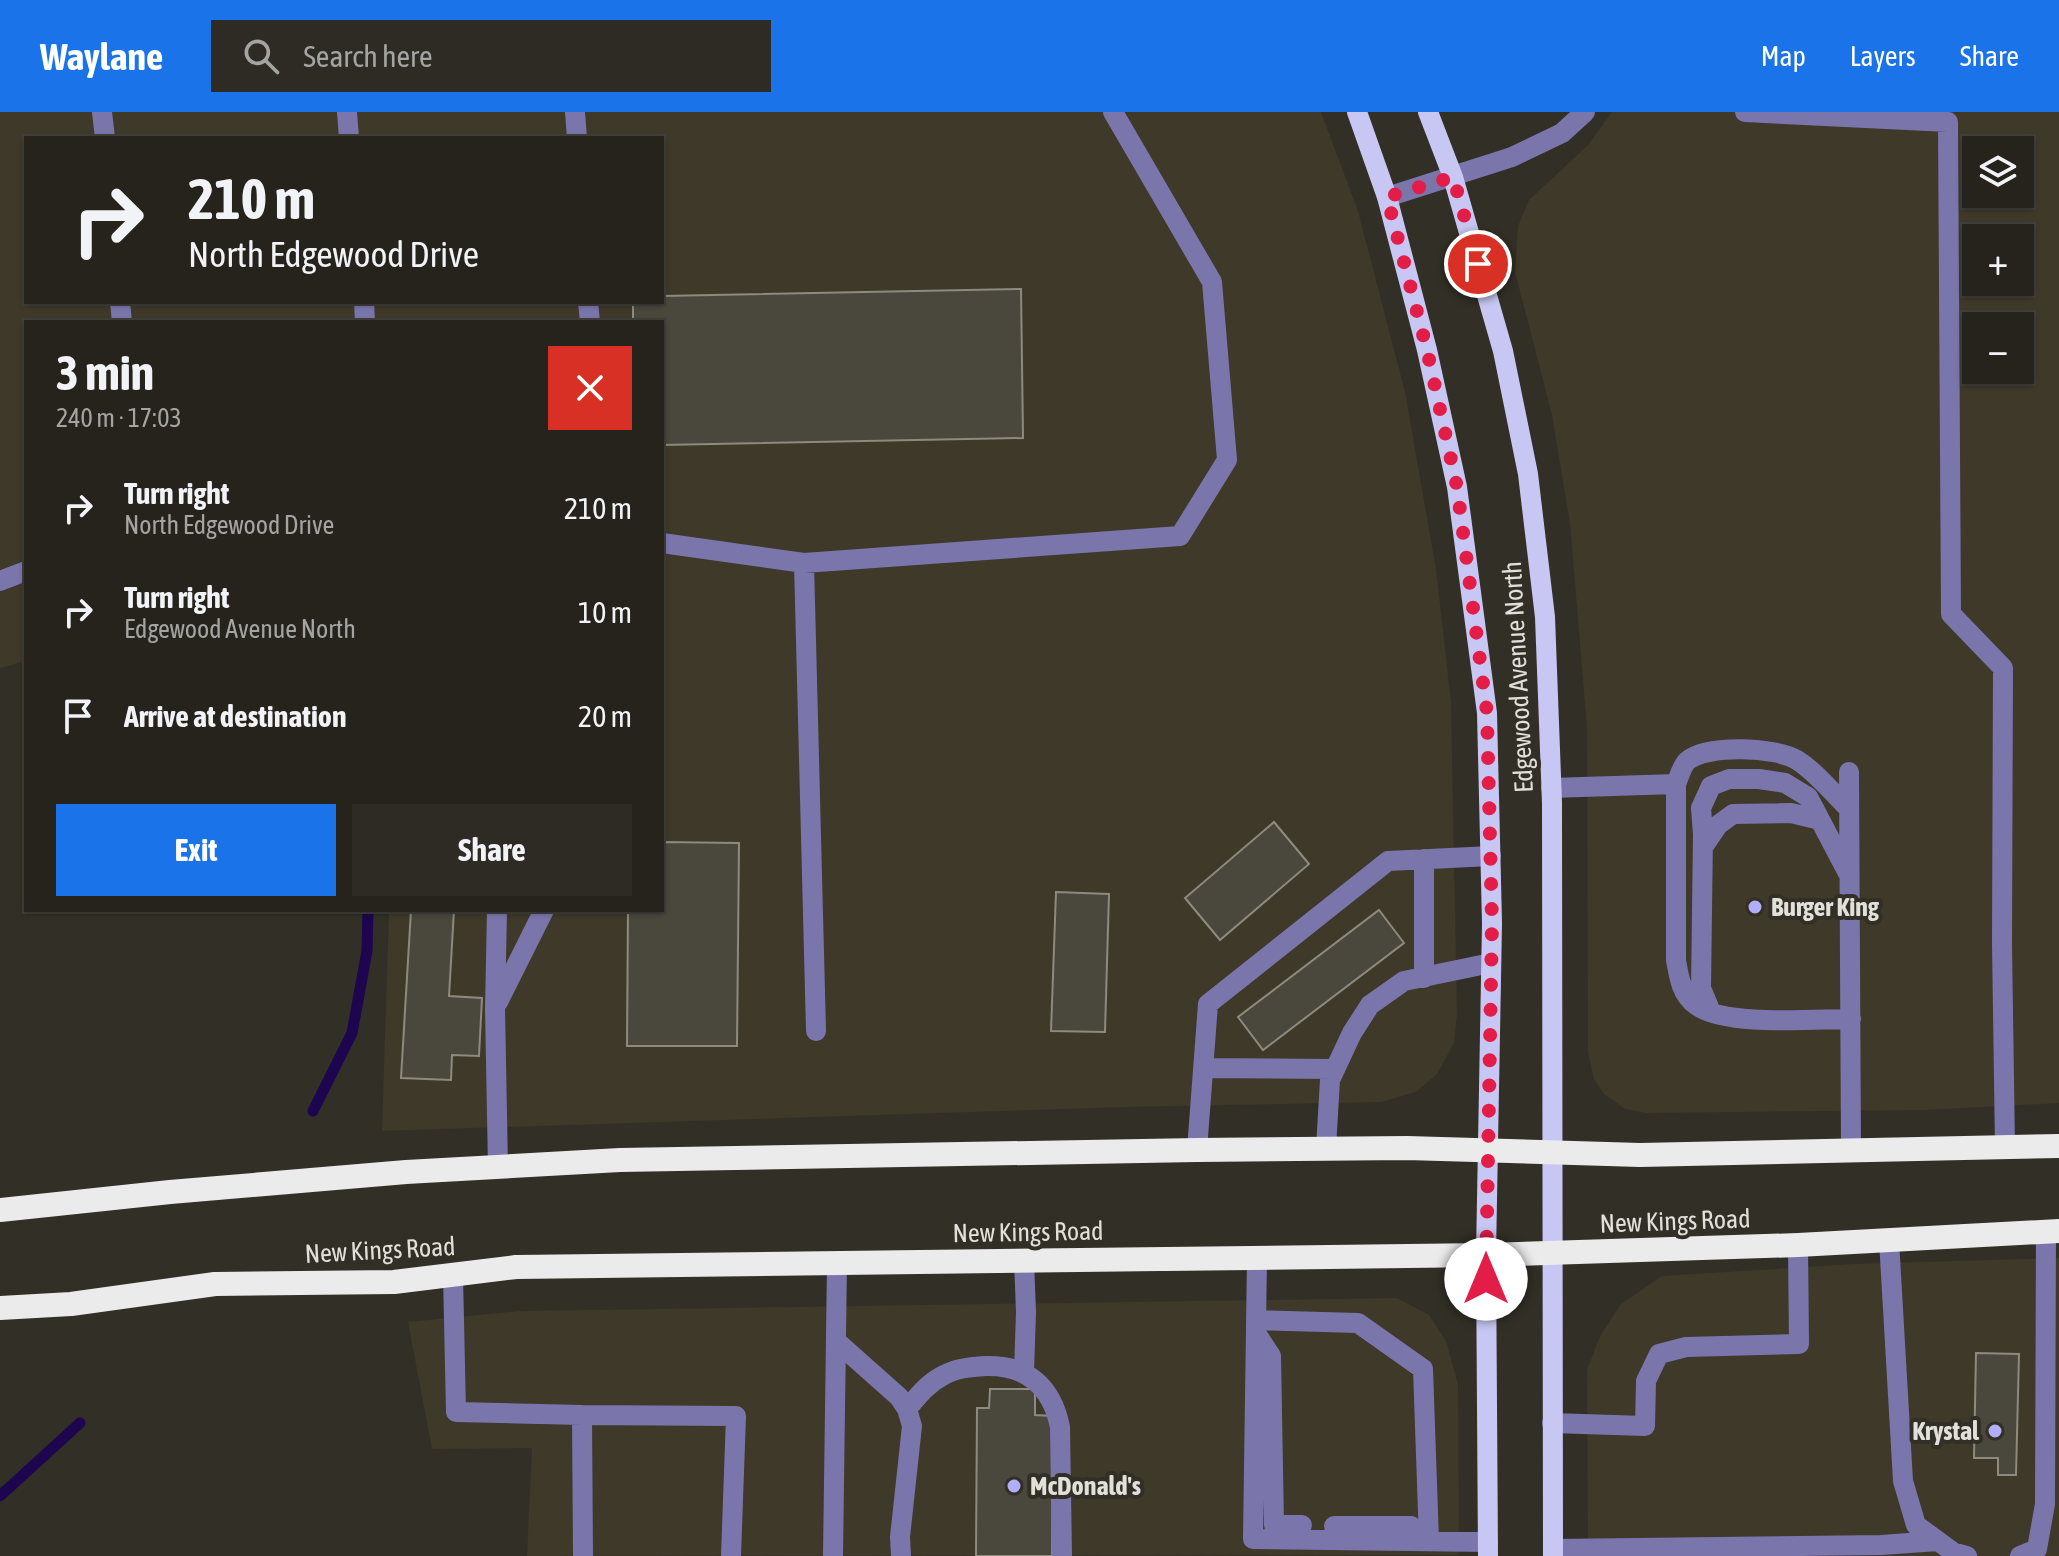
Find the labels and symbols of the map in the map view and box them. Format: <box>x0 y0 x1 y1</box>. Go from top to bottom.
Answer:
pin <box>1444 230 1512 298</box>
street label: Edgewood Avenue North <box>1497 560 1539 794</box>
place label: Burger King <box>1771 892 1880 922</box>
marker: Burger King <box>1746 898 1764 916</box>
street label: New Kings Road <box>1599 1203 1751 1239</box>
street label: New Kings Road <box>952 1216 1104 1248</box>
street label: New Kings Road <box>304 1231 456 1269</box>
position arrow <box>1444 1237 1528 1321</box>
place label: Krystal <box>1912 1416 1980 1446</box>
marker: Krystal <box>1986 1422 2004 1440</box>
place label: McDonald's <box>1030 1471 1141 1501</box>
marker: McDonald's <box>1005 1477 1023 1495</box>

